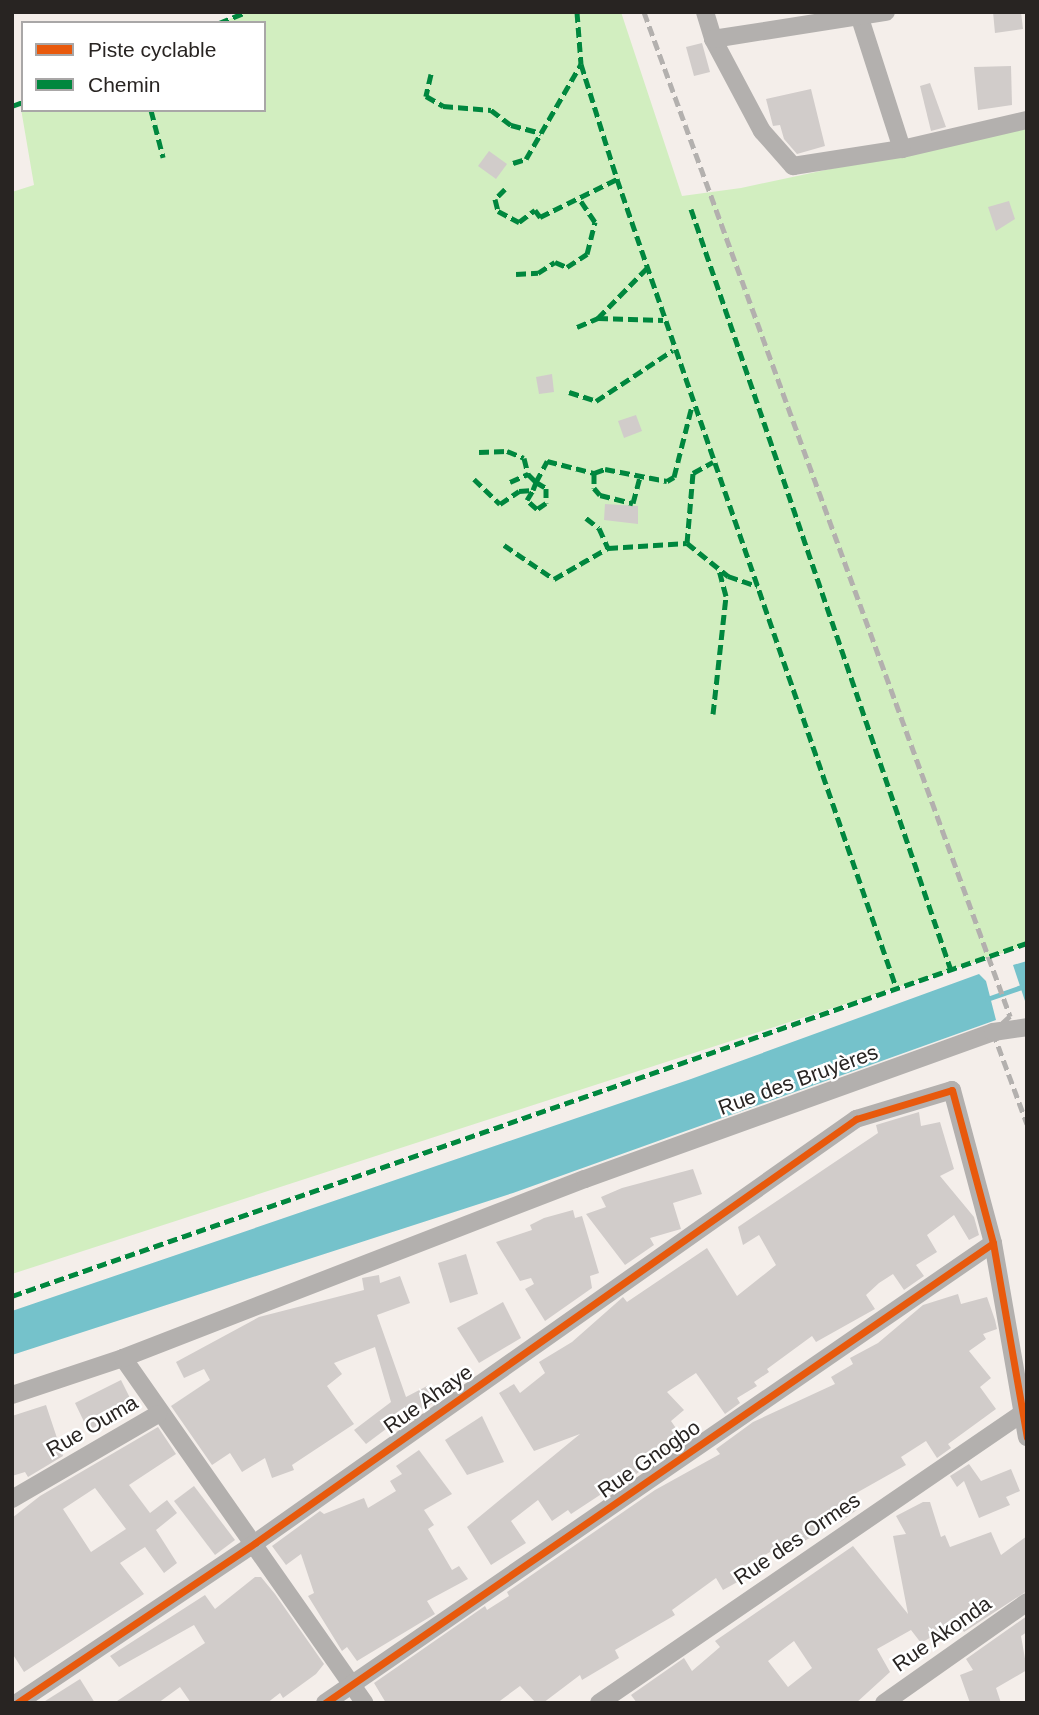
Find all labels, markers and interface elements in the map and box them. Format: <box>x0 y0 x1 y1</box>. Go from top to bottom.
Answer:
legend <box>21 21 266 112</box>
text: Piste cyclable <box>88 38 216 61</box>
text: Chemin <box>88 73 160 96</box>
street label: Rue des Bruyères <box>715 1039 881 1121</box>
street label: Rue Ahaye <box>378 1359 478 1439</box>
street label: Rue Ouma <box>42 1390 142 1462</box>
street label: Rue Gnogbo <box>593 1415 705 1503</box>
street label: Rue des Ormes <box>729 1487 865 1591</box>
street label: Rue Akonda <box>887 1591 997 1677</box>

